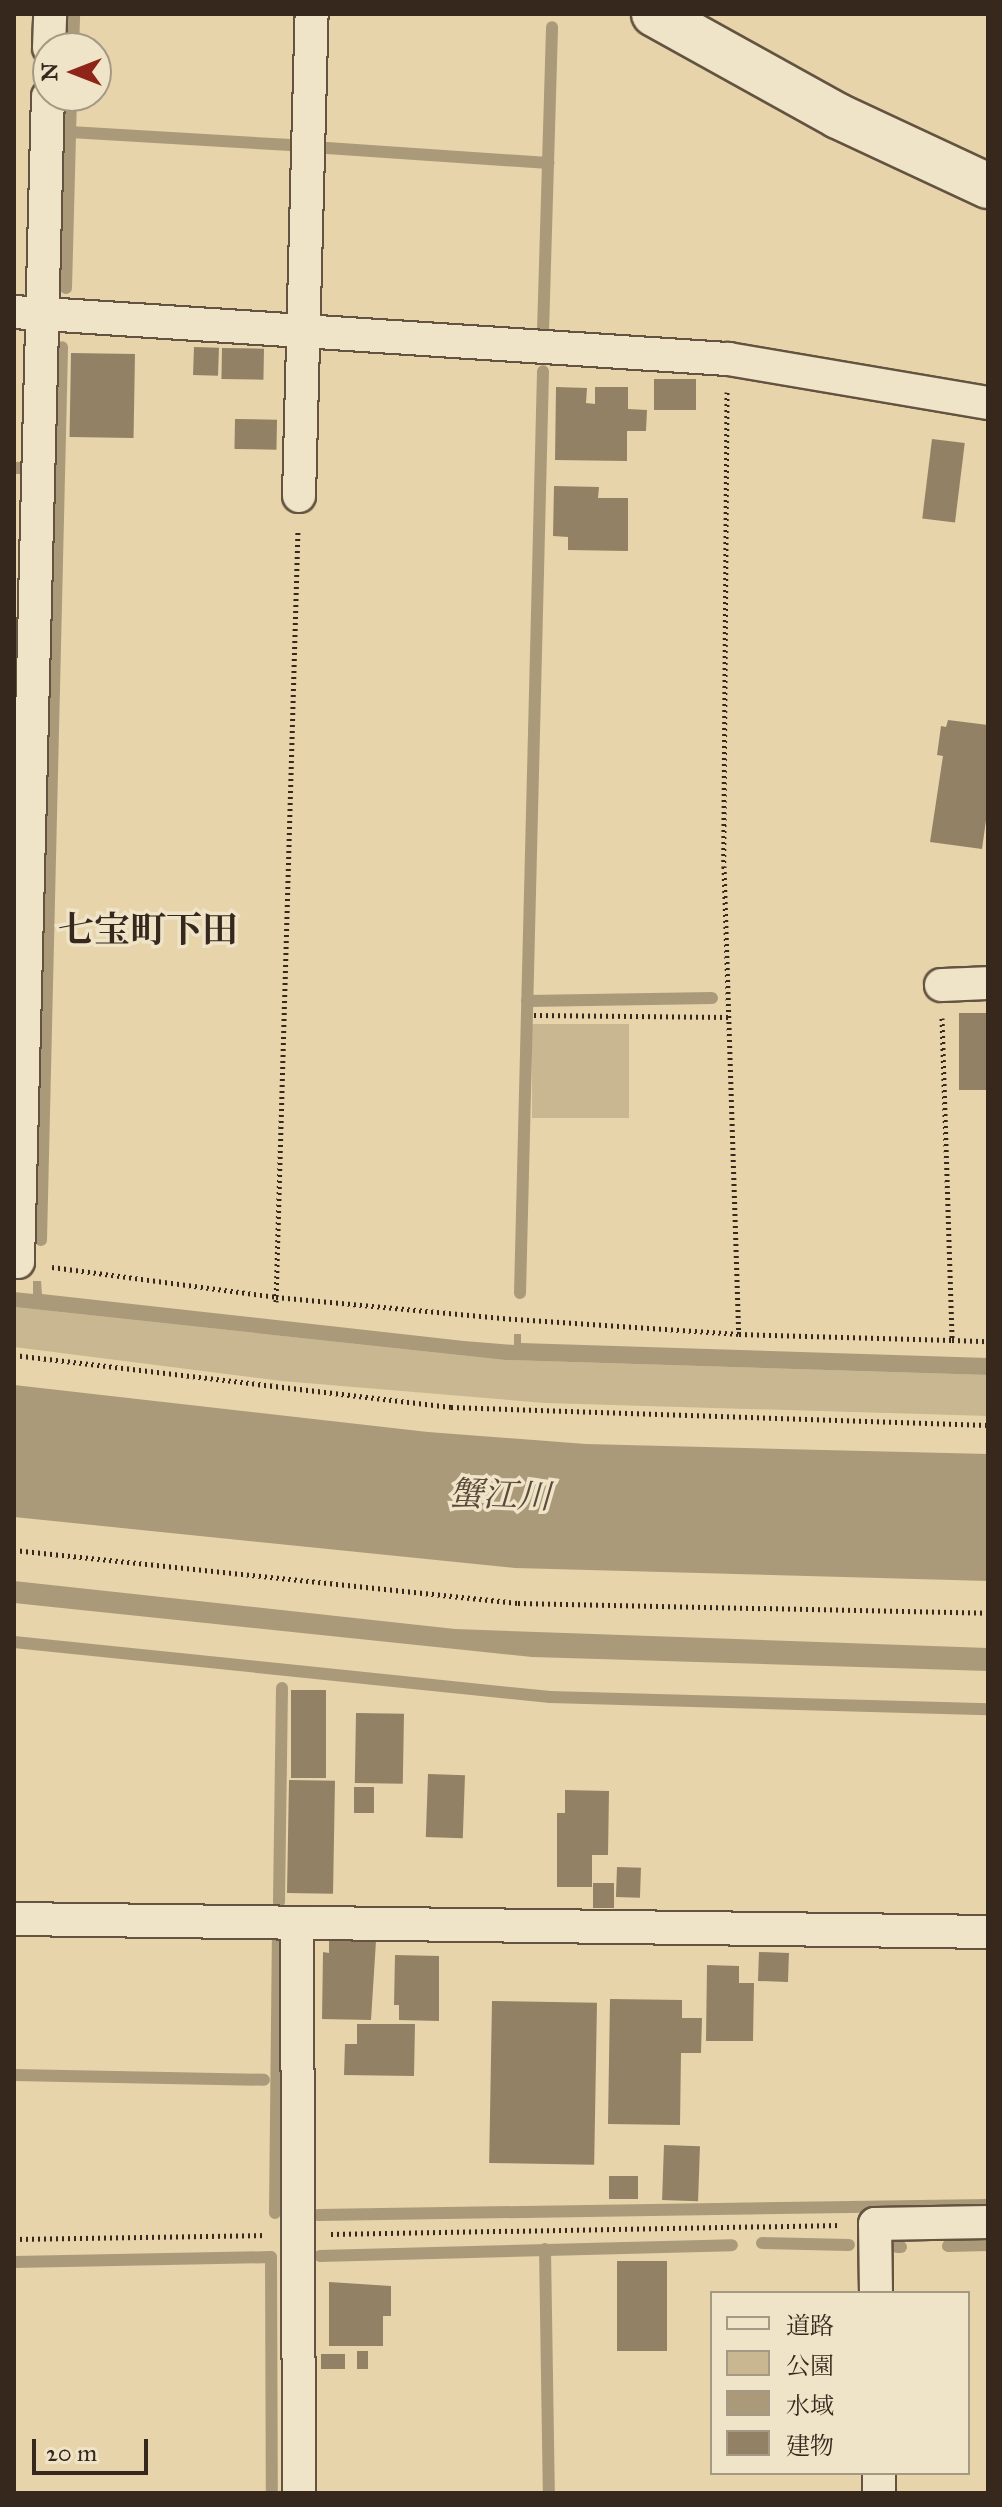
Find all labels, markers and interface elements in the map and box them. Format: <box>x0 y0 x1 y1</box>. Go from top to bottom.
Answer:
north arrow <box>32 32 112 112</box>
text: N <box>36 63 63 81</box>
district label: 七宝町下田 <box>58 909 238 953</box>
water label: 蟹江川 <box>448 1473 552 1517</box>
legend <box>710 2291 970 2475</box>
text: 道路 <box>786 2311 834 2341</box>
text: 公園 <box>786 2351 834 2381</box>
text: 水域 <box>786 2391 834 2421</box>
scale bar <box>36 2423 152 2473</box>
text: 建物 <box>786 2431 834 2461</box>
text: 20 m <box>46 2438 97 2468</box>

